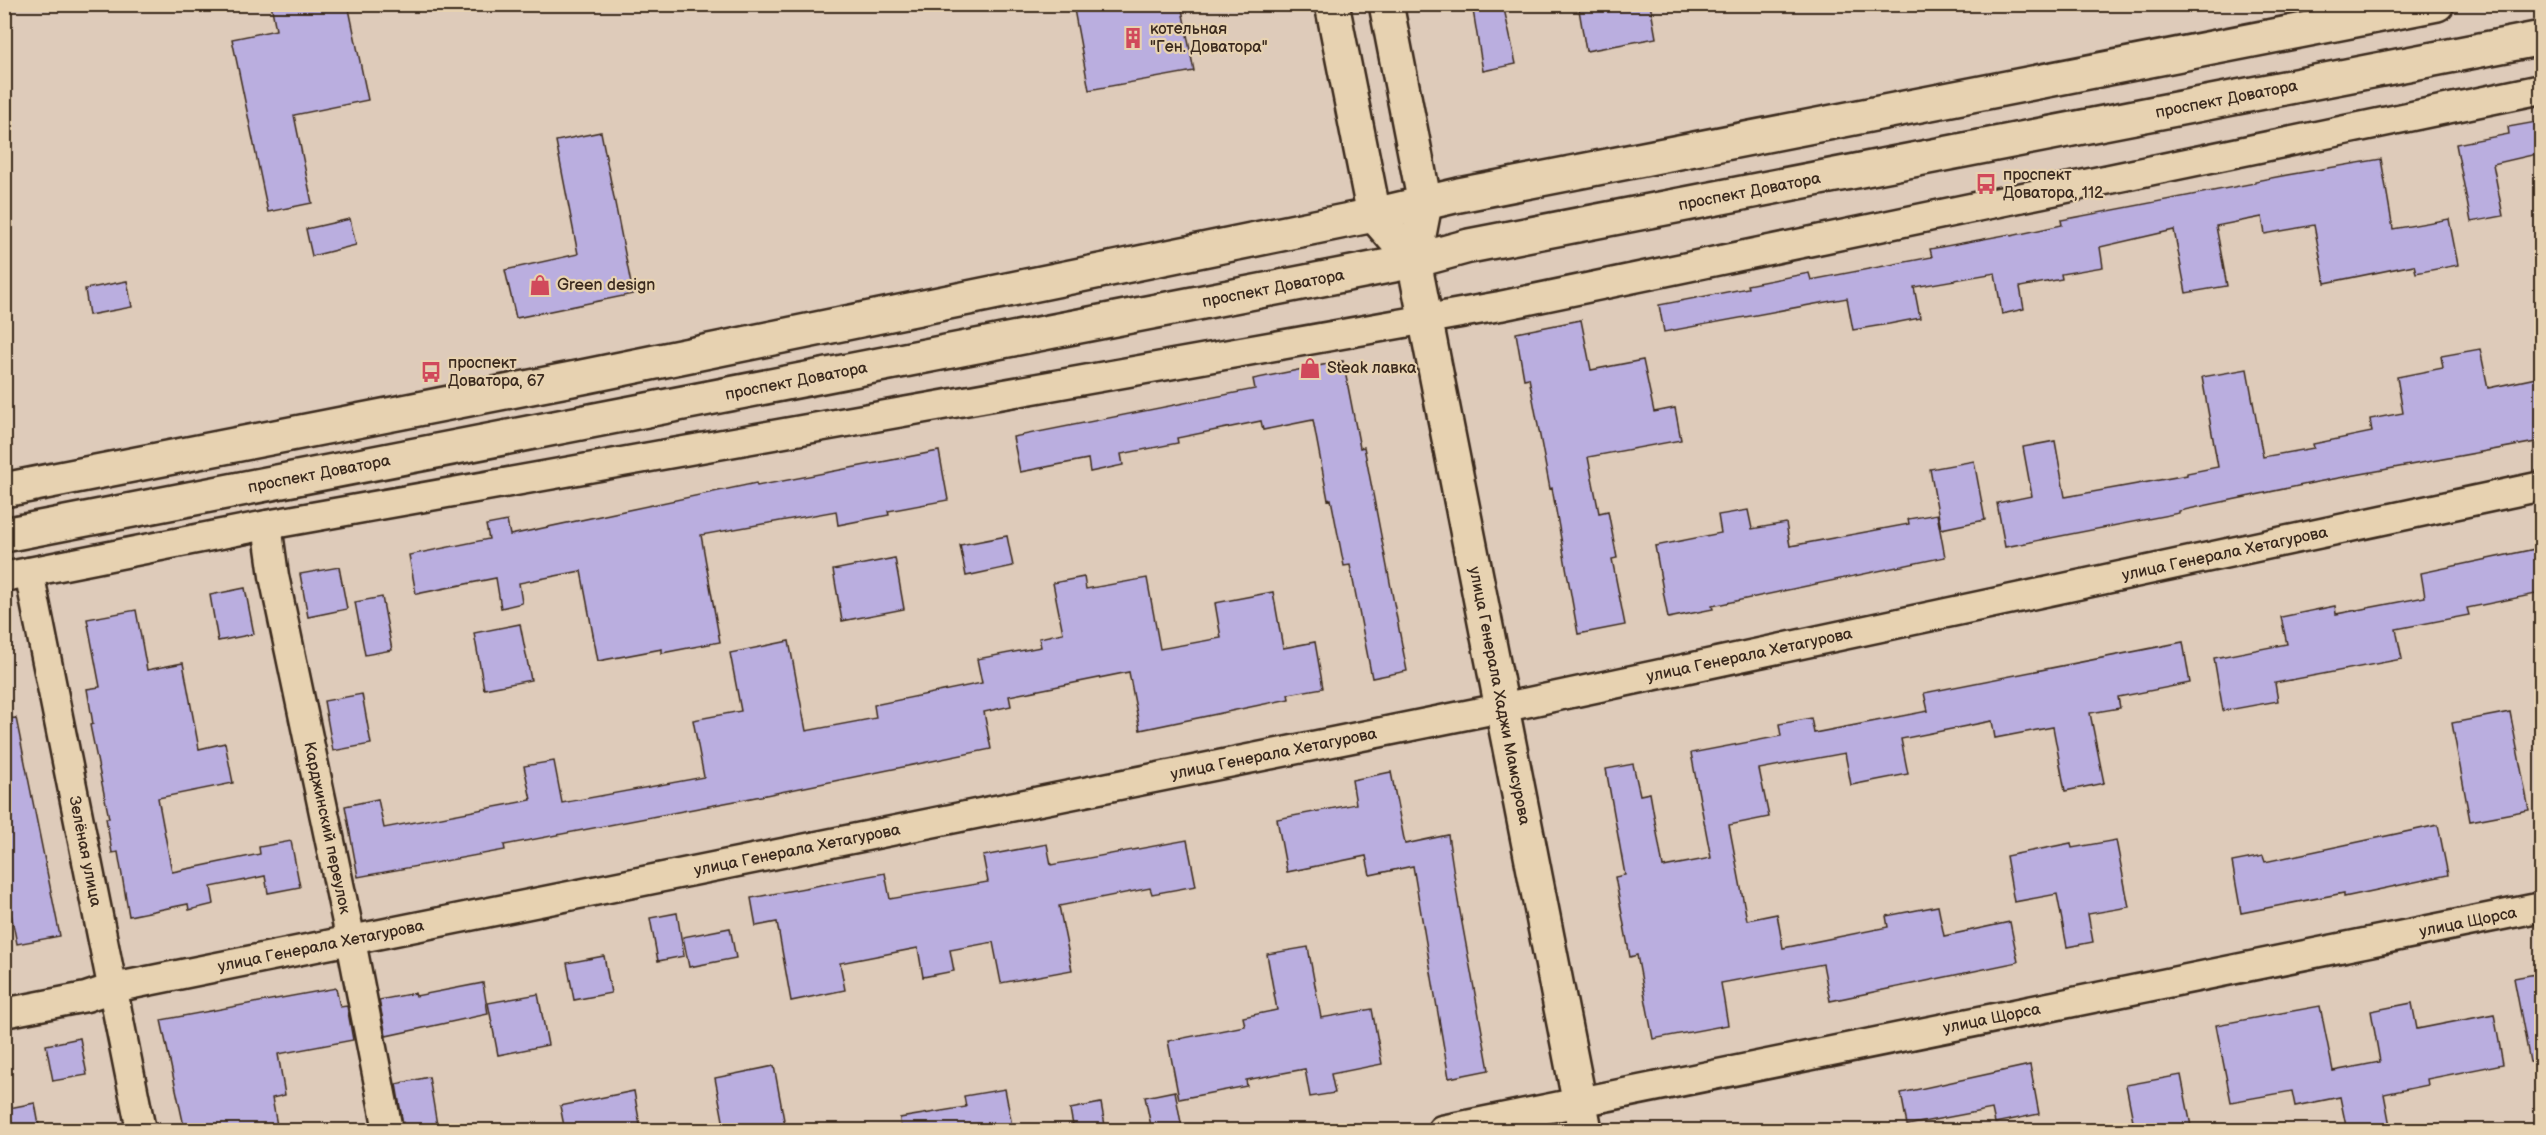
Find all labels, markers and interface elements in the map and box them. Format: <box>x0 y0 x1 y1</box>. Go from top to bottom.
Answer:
place label: котельная "Ген. Доватора" <box>1150 20 1268 57</box>
building icon: котельная "Ген. Доватора" <box>1121 26 1145 50</box>
street label: проспект Доватора <box>2154 76 2300 122</box>
place label: проспект Доватора, 112 <box>2003 166 2104 203</box>
street label: проспект Доватора <box>1677 168 1823 215</box>
bus stop icon: проспект Доватора, 112 <box>1974 172 1998 196</box>
street label: проспект Доватора <box>1201 265 1347 311</box>
shop icon: Green design <box>528 273 552 297</box>
place label: Green design <box>557 276 655 295</box>
place label: проспект Доватора, 67 <box>448 354 544 391</box>
shop icon: Steak лавка <box>1298 356 1322 380</box>
street label: проспект Доватора <box>723 358 869 404</box>
place label: Steak лавка <box>1327 359 1417 378</box>
bus stop icon: проспект Доватора, 67 <box>419 360 443 384</box>
street label: проспект Доватора <box>246 451 392 497</box>
street label: улица Генерала Хетагурова <box>2120 522 2330 585</box>
street label: улица Генерала Хаджи Мамсурова <box>1465 565 1534 827</box>
street label: улица Генерала Хетагурова <box>1645 624 1855 686</box>
street label: улица Генерала Хетагурова <box>1169 724 1379 784</box>
street label: Карджинский переулок <box>300 740 355 916</box>
street label: Зелёная улица <box>65 795 106 909</box>
street label: улица Генерала Хетагурова <box>692 820 902 880</box>
street label: улица Щорса <box>2418 903 2519 941</box>
street label: улица Генерала Хетагурова <box>216 916 426 976</box>
street label: улица Щорса <box>1941 999 2043 1038</box>

